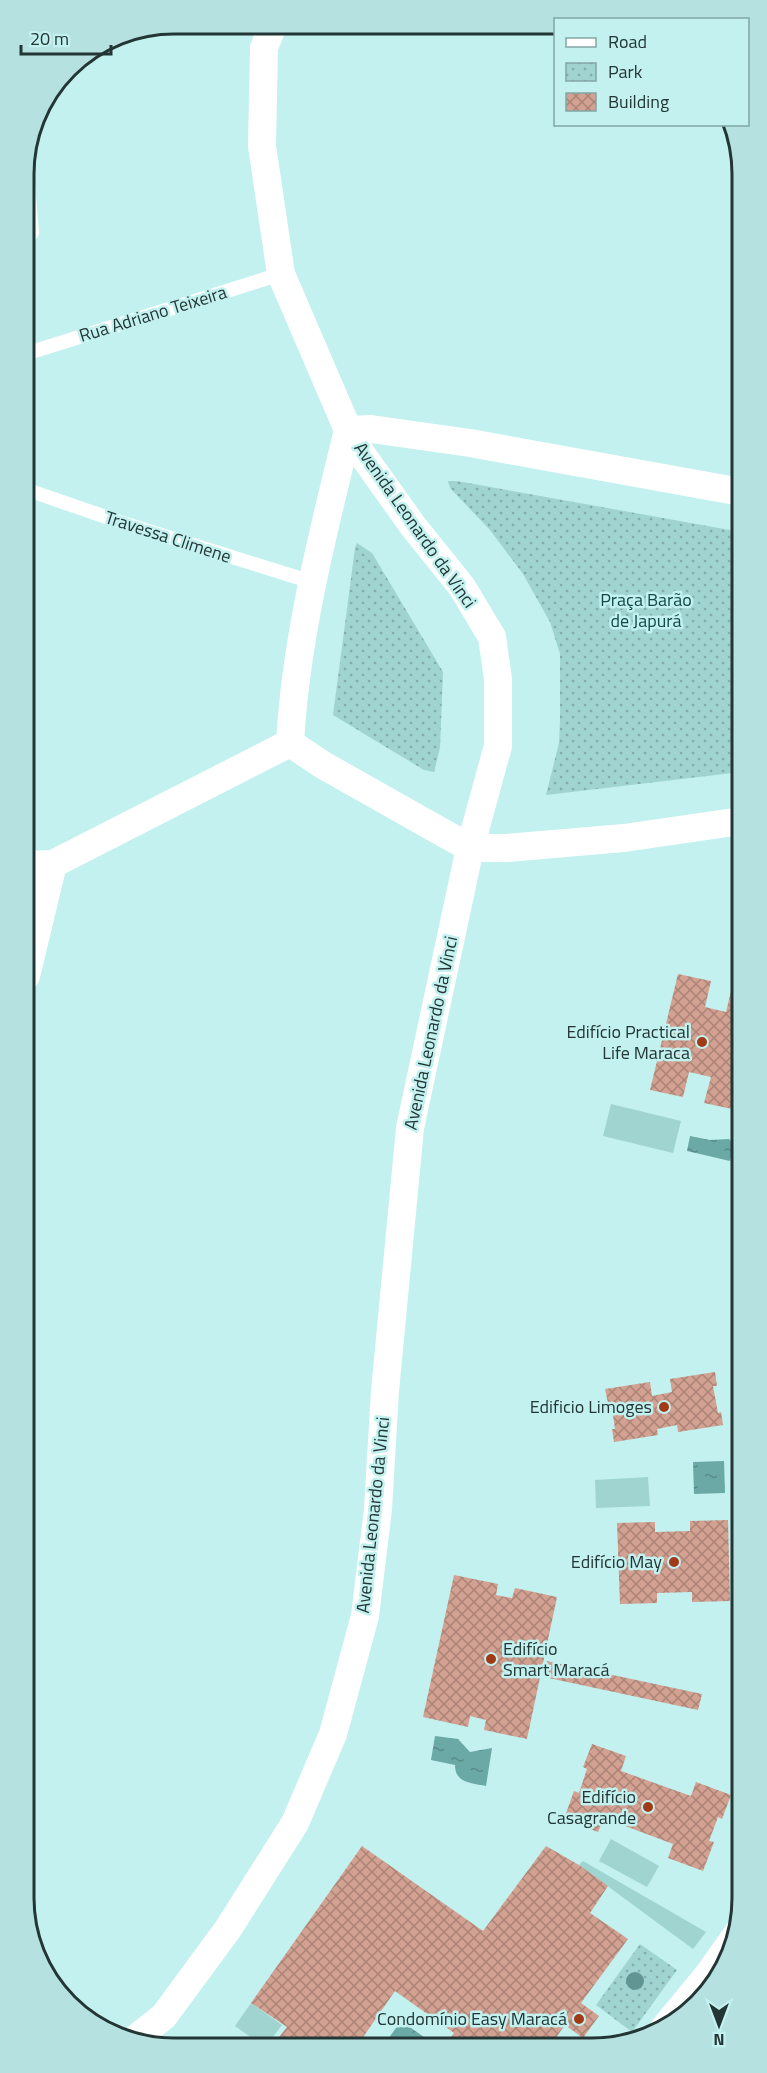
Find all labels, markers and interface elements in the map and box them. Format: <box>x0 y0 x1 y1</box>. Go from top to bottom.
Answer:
scale bar <box>21 18 111 56</box>
legend <box>554 18 749 126</box>
text: 20 m <box>30 25 69 52</box>
text: Road <box>608 28 647 55</box>
text: Park <box>608 58 643 85</box>
text: Building <box>608 88 669 115</box>
street label: Rua Adriano Teixeira <box>76 278 230 349</box>
street label: Avenida Leonardo da Vinci <box>348 436 483 613</box>
street label: Travessa Climene <box>102 503 235 570</box>
park label: Praça Barão de Japurá <box>600 586 692 634</box>
street label: Avenida Leonardo da Vinci <box>397 934 464 1132</box>
place label: Edifício Practical Life Maraca <box>567 1018 690 1066</box>
marker: Edifício Practical Life Maraca <box>695 1035 709 1049</box>
place label: Edificio Limoges <box>530 1393 652 1420</box>
marker: Edificio Limoges <box>657 1400 671 1414</box>
street label: Avenida Leonardo da Vinci <box>349 1415 396 1614</box>
place label: Edifício May <box>571 1548 662 1575</box>
marker: Edifício May <box>667 1555 681 1569</box>
place label: Edifício Smart Maracá <box>503 1635 610 1683</box>
marker: Edifício Smart Maracá <box>484 1652 498 1666</box>
place label: Edifício Casagrande <box>547 1783 636 1831</box>
marker: Edifício Casagrande <box>641 1800 655 1814</box>
north arrow <box>689 1995 749 2055</box>
place label: Condomínio Easy Maracá <box>377 2005 567 2032</box>
marker: Condomínio Easy Maracá <box>572 2012 586 2026</box>
text: N <box>713 2028 725 2052</box>

